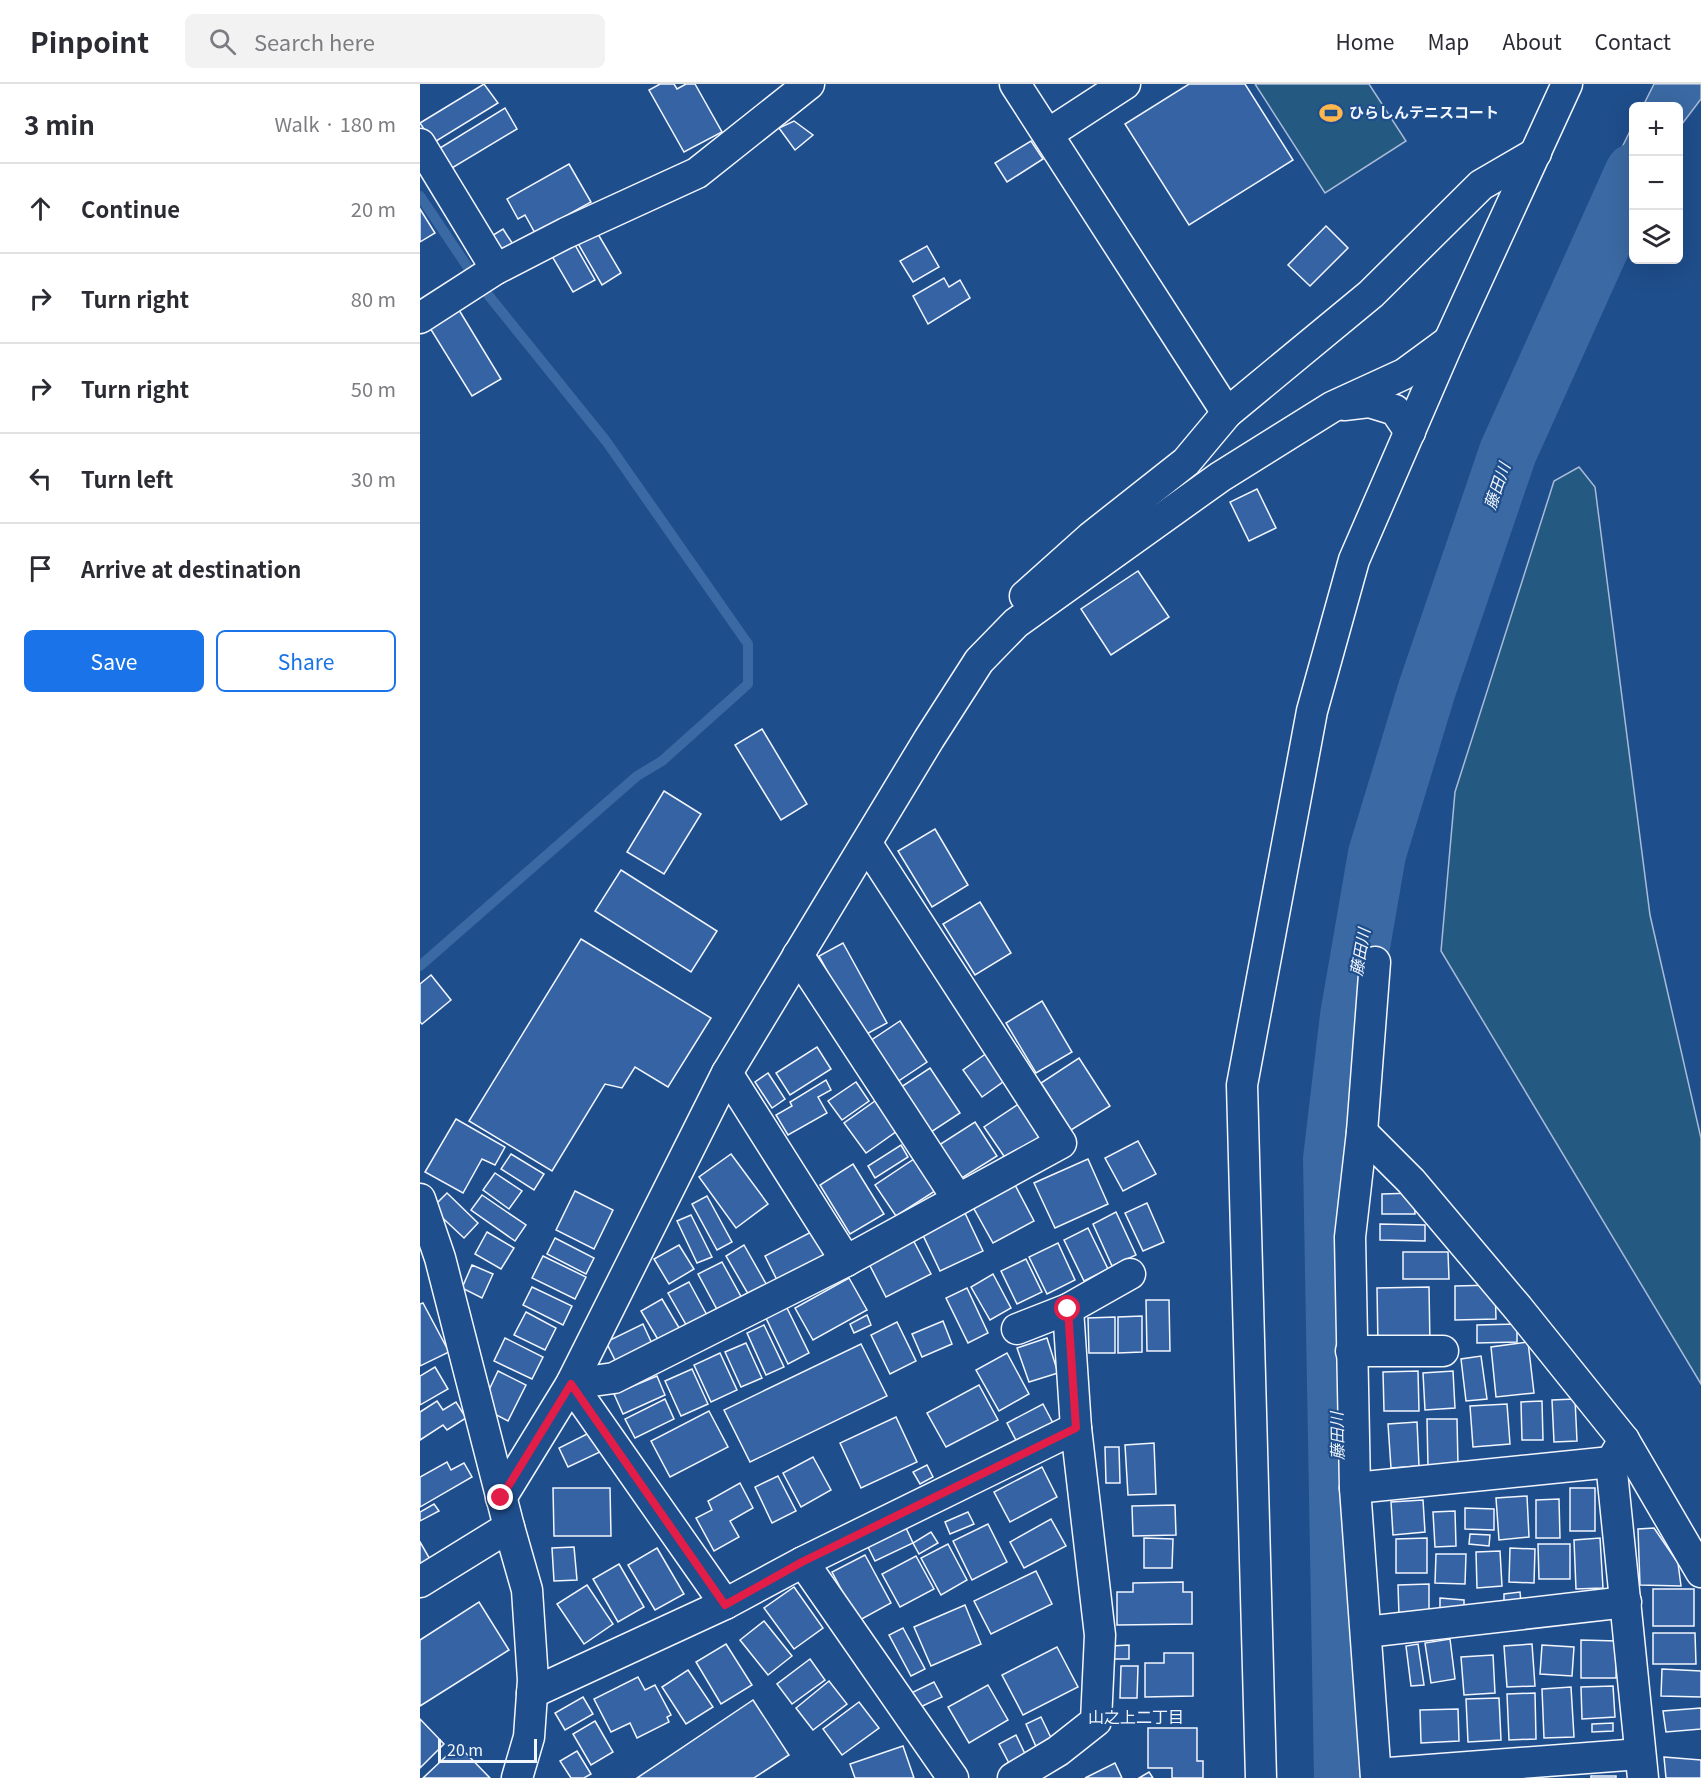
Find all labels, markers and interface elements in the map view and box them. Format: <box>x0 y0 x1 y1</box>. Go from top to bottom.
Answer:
search box <box>185 14 605 68</box>
text: Pinpoint <box>30 21 149 61</box>
icon: search <box>206 25 239 58</box>
text: Search here <box>254 25 375 57</box>
text: Home <box>1335 26 1395 56</box>
text: Map <box>1428 26 1469 56</box>
text: About <box>1502 26 1562 56</box>
text: Contact <box>1595 26 1671 56</box>
sports icon: ひらしんテニスコート <box>1318 100 1344 126</box>
place label: ひらしんテニスコート <box>1349 101 1499 122</box>
map controls <box>1629 102 1683 264</box>
button: + <box>1629 102 1683 156</box>
text: 3 min <box>24 105 95 142</box>
text: Walk · 180 m <box>274 109 396 138</box>
button: − <box>1629 156 1683 210</box>
icon: ahead <box>24 192 57 225</box>
text: Continue <box>81 192 180 224</box>
text: 20 m <box>351 194 396 223</box>
button: layers <box>1629 210 1683 264</box>
icon: right <box>24 282 57 315</box>
text: Turn right <box>81 282 189 314</box>
text: 80 m <box>351 284 396 313</box>
icon: right <box>24 372 57 405</box>
text: Turn right <box>81 372 189 404</box>
text: 50 m <box>351 374 396 403</box>
water label: 藤田川 <box>1477 457 1516 512</box>
icon: left <box>24 462 57 495</box>
text: Turn left <box>81 462 173 494</box>
text: 30 m <box>351 464 396 493</box>
icon: arrive <box>24 552 57 585</box>
text: Arrive at destination <box>81 552 301 584</box>
button: Save <box>24 630 204 692</box>
button: Share <box>216 630 396 692</box>
water label: 藤田川 <box>1343 924 1375 978</box>
route start <box>1054 1295 1080 1321</box>
water label: 藤田川 <box>1324 1410 1348 1460</box>
route end <box>487 1484 513 1510</box>
district label: 山之上二丁目 <box>1088 1704 1184 1728</box>
scale bar <box>438 1736 537 1764</box>
text: 20 m <box>447 1737 483 1761</box>

